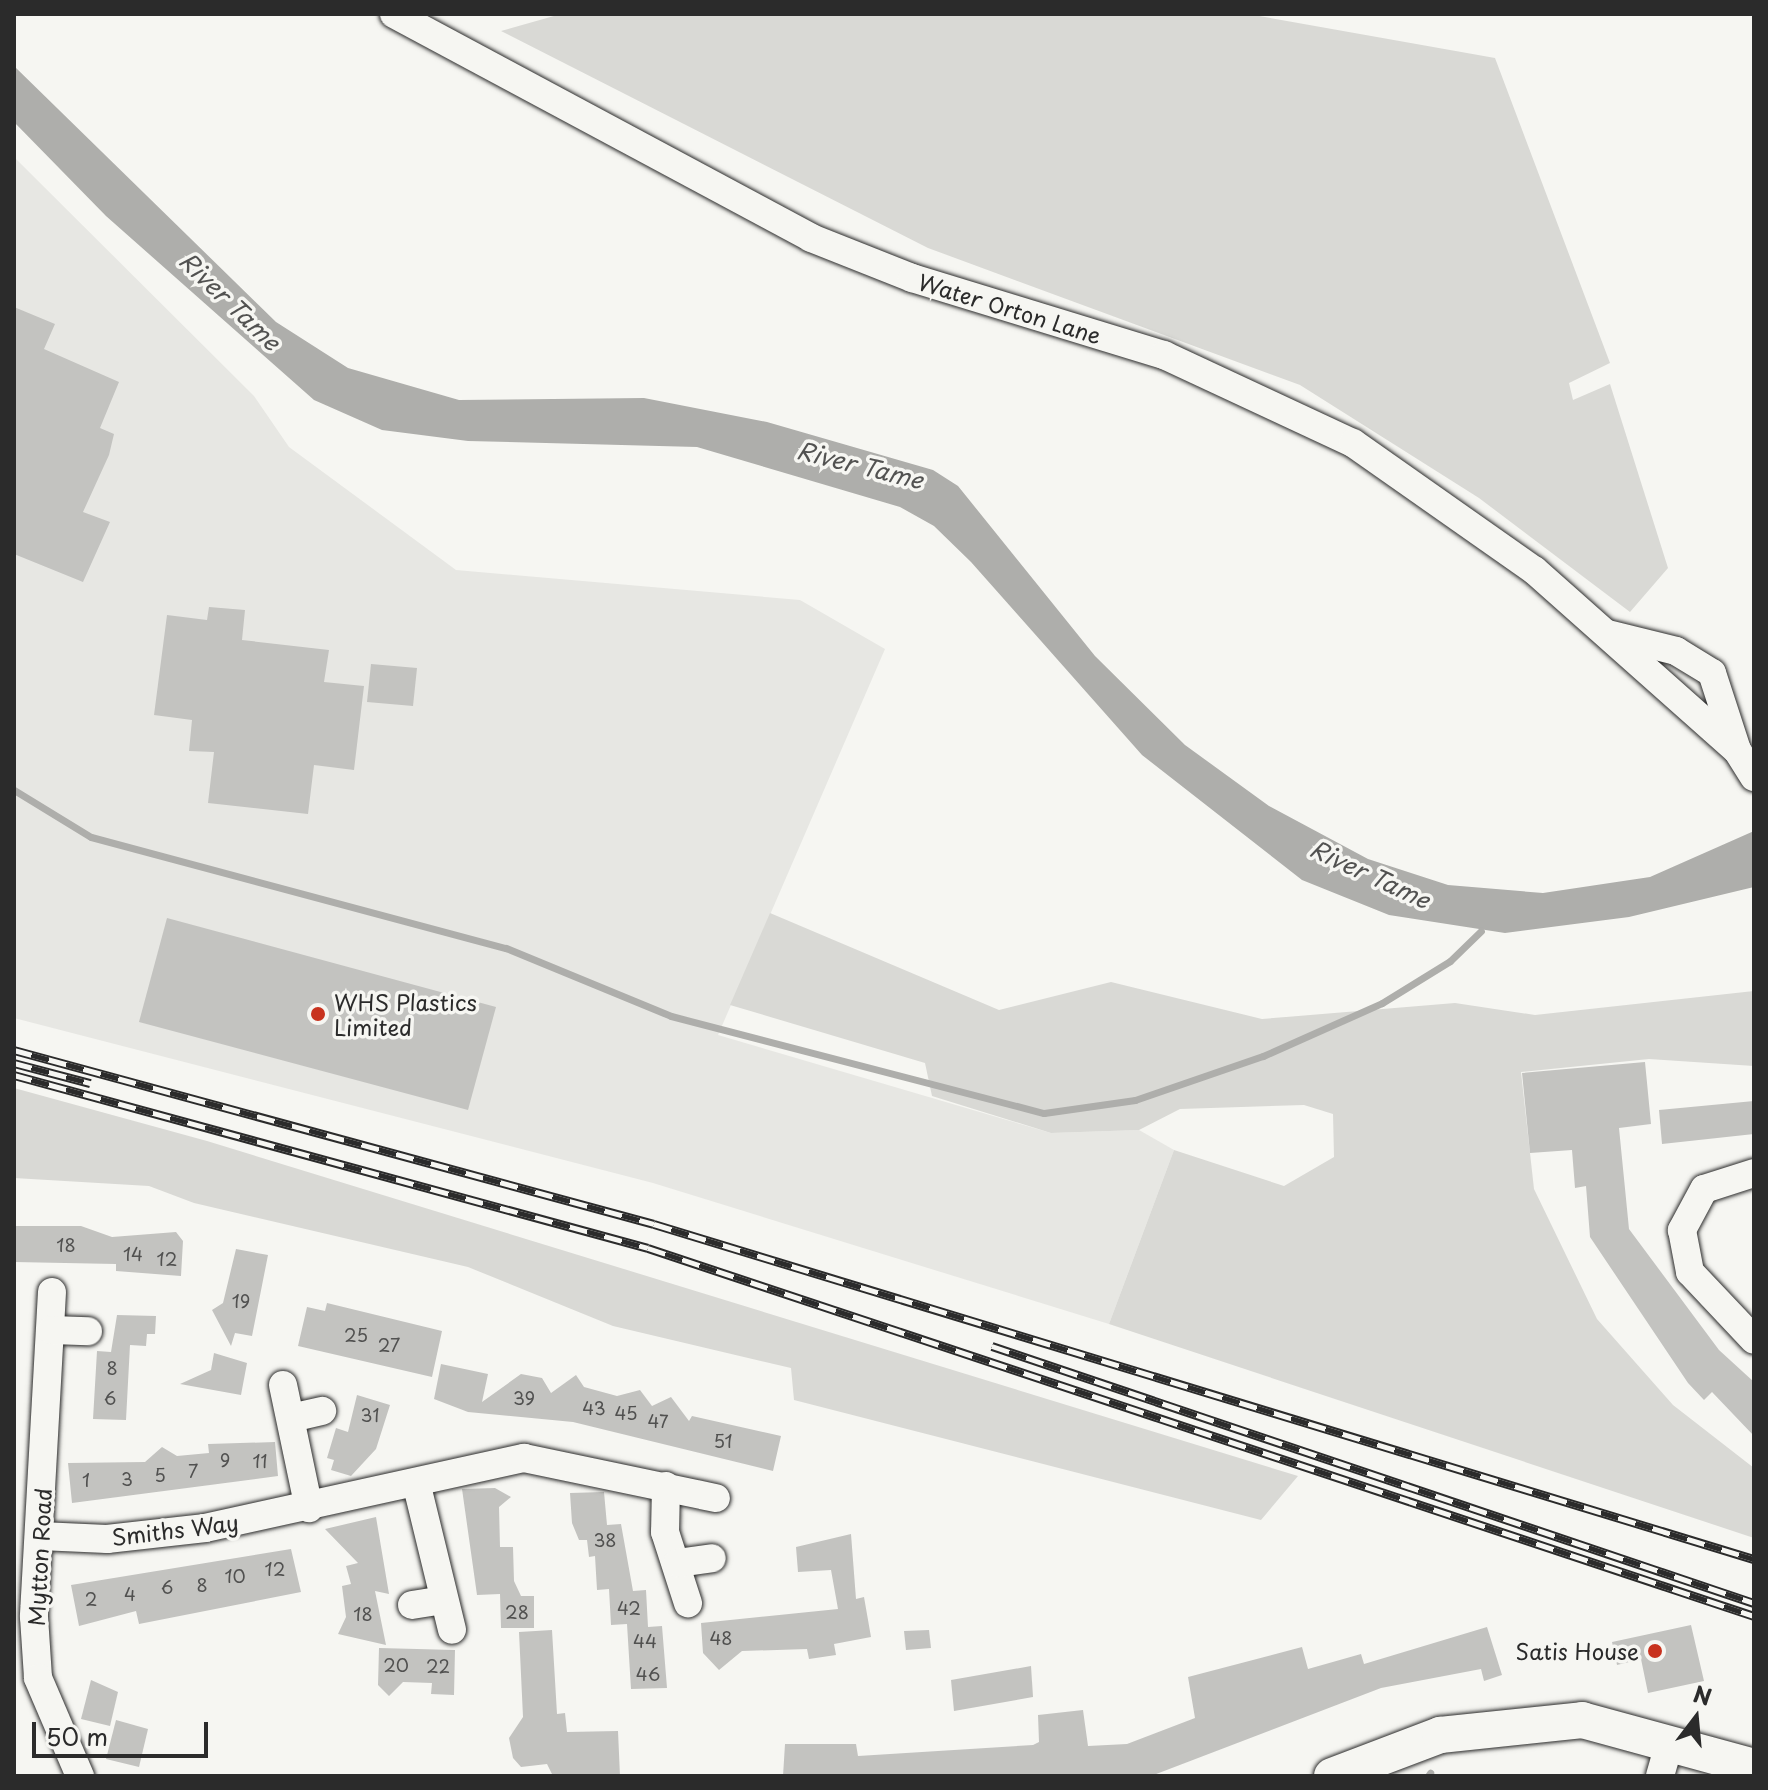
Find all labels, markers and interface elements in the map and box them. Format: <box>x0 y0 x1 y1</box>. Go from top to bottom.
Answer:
water label: River Tame <box>174 246 286 356</box>
street label: Water Orton Lane <box>913 267 1107 349</box>
water label: River Tame <box>794 435 926 495</box>
water label: River Tame <box>1306 834 1434 914</box>
place label: WHS Plastics Limited <box>334 988 475 1040</box>
marker: WHS Plastics Limited <box>309 1005 327 1023</box>
house number: 18 <box>56 1234 76 1256</box>
house number: 14 <box>123 1243 143 1265</box>
house number: 12 <box>157 1248 177 1270</box>
house number: 19 <box>232 1290 250 1312</box>
house number: 25 <box>344 1324 368 1346</box>
house number: 27 <box>378 1334 400 1356</box>
house number: 8 <box>106 1357 118 1379</box>
house number: 6 <box>104 1387 116 1409</box>
house number: 39 <box>513 1387 535 1409</box>
house number: 43 <box>582 1397 606 1419</box>
house number: 45 <box>615 1402 637 1424</box>
house number: 31 <box>361 1404 379 1426</box>
house number: 47 <box>647 1410 669 1432</box>
house number: 51 <box>713 1430 733 1452</box>
house number: 9 <box>220 1449 230 1471</box>
house number: 11 <box>252 1450 268 1472</box>
house number: 7 <box>188 1460 198 1482</box>
house number: 5 <box>154 1464 166 1486</box>
house number: 3 <box>121 1468 133 1490</box>
house number: 1 <box>82 1469 90 1491</box>
street label: Mytton Road <box>22 1487 56 1627</box>
street label: Smiths Way <box>111 1508 239 1550</box>
house number: 38 <box>593 1529 617 1551</box>
house number: 12 <box>265 1558 285 1580</box>
house number: 10 <box>224 1565 246 1587</box>
house number: 8 <box>196 1574 208 1596</box>
house number: 6 <box>161 1576 173 1598</box>
house number: 4 <box>124 1583 136 1605</box>
house number: 2 <box>85 1588 97 1610</box>
house number: 42 <box>617 1597 641 1619</box>
house number: 28 <box>505 1601 529 1623</box>
house number: 18 <box>353 1603 373 1625</box>
house number: 48 <box>709 1627 733 1649</box>
house number: 44 <box>633 1630 657 1652</box>
place label: Satis House <box>1514 1638 1639 1664</box>
marker: Satis House <box>1646 1642 1664 1660</box>
house number: 20 <box>383 1654 409 1676</box>
house number: 22 <box>426 1655 450 1677</box>
house number: 46 <box>636 1663 660 1685</box>
text: N <box>1690 1676 1716 1713</box>
north arrow <box>1656 1678 1736 1758</box>
scale bar <box>36 1706 212 1756</box>
text: 50 m <box>46 1718 108 1754</box>

